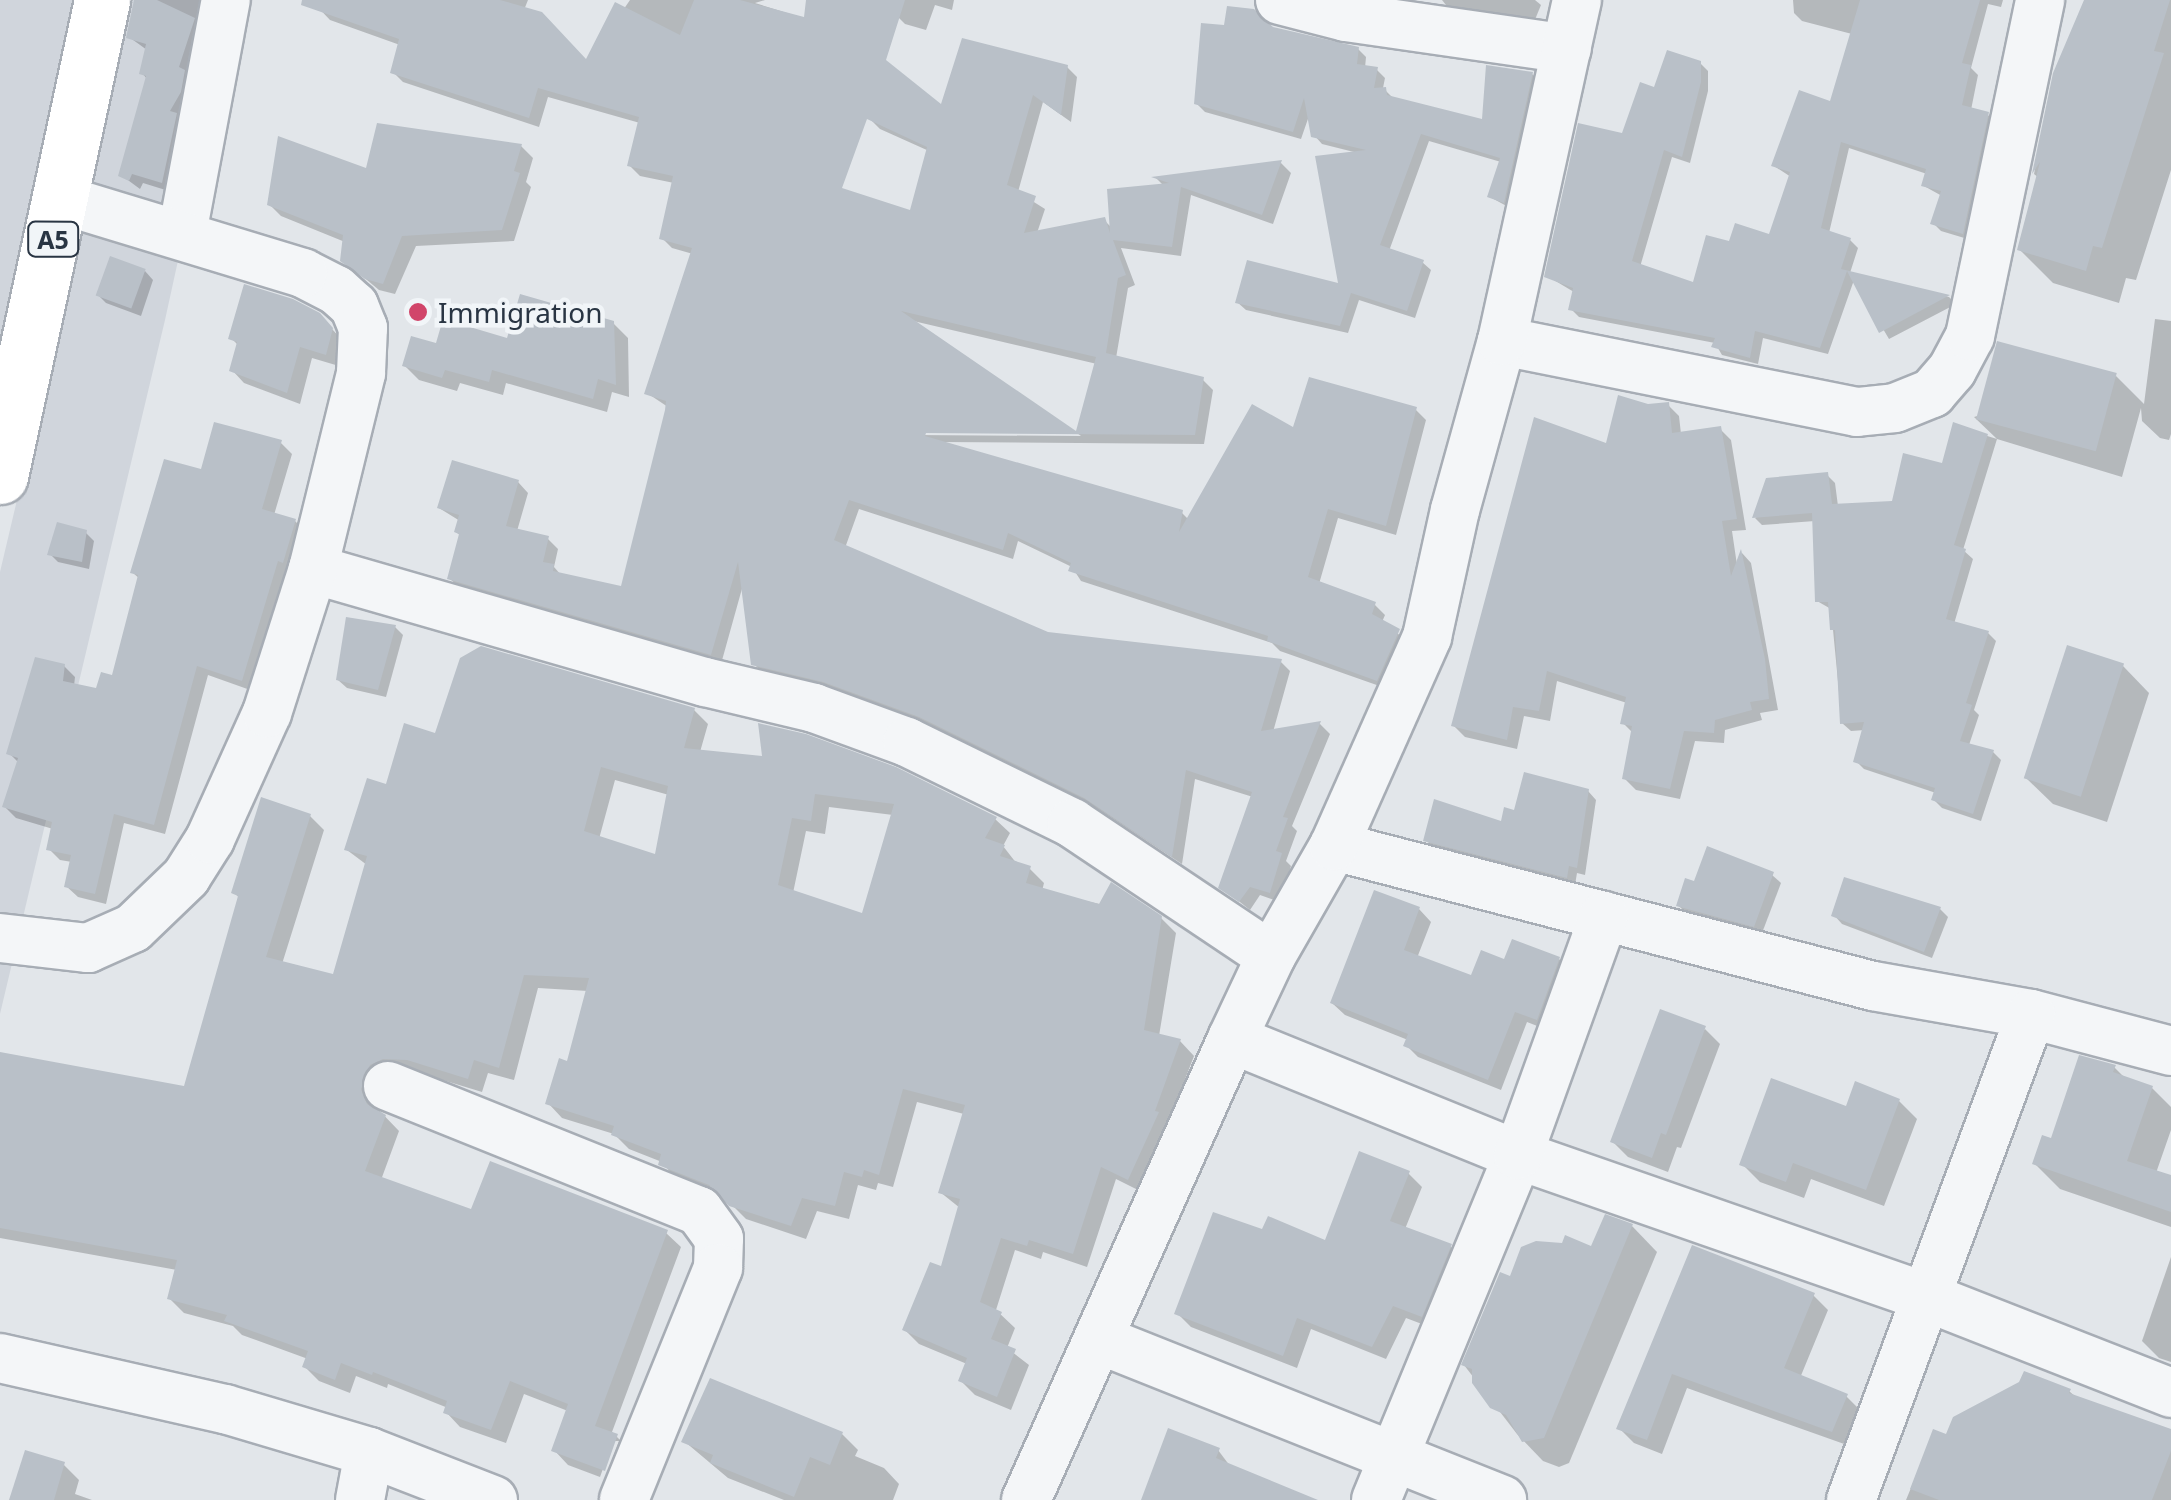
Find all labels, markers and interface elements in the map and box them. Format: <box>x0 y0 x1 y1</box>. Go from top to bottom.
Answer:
road number: A5 <box>26 219 80 259</box>
place label: Immigration <box>438 295 603 329</box>
marker: Immigration <box>407 301 429 323</box>

